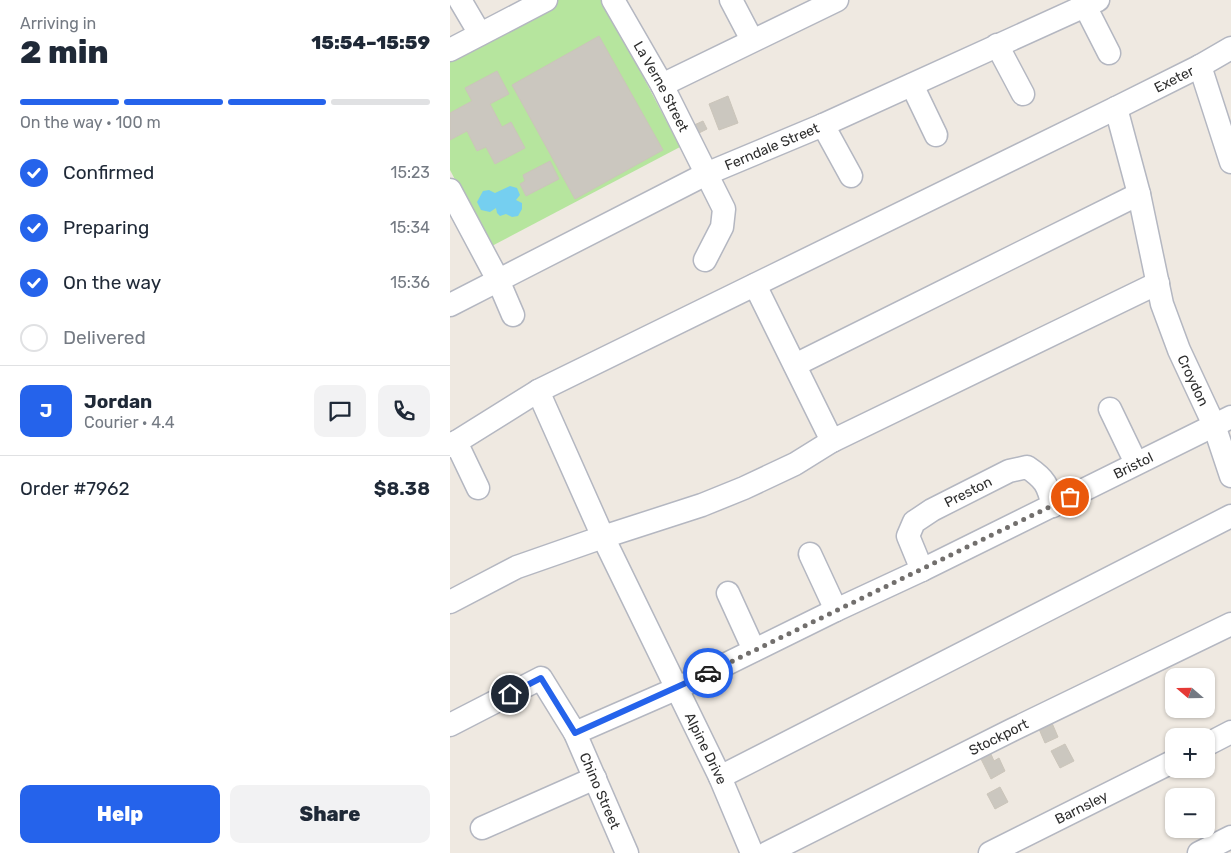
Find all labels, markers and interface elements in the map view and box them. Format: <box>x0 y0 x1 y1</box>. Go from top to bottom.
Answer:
text: Arriving in <box>20 14 96 33</box>
text: 15:54–15:59 <box>311 31 430 54</box>
text: 2 min <box>20 33 109 71</box>
street label: La Verne Street <box>630 38 693 135</box>
street label: Exeter <box>1151 62 1197 96</box>
text: On the way · 100 m <box>20 113 161 132</box>
street label: Ferndale Street <box>722 119 822 174</box>
icon: check <box>20 159 48 187</box>
text: Confirmed <box>63 161 154 184</box>
text: 15:23 <box>391 163 430 182</box>
icon: check <box>20 214 48 242</box>
text: Preparing <box>63 216 149 239</box>
text: 15:34 <box>390 218 430 237</box>
icon: check <box>20 269 48 297</box>
text: On the way <box>63 271 161 294</box>
text: 15:36 <box>390 273 430 292</box>
text: Delivered <box>63 326 146 349</box>
street label: Croydon <box>1174 352 1212 409</box>
button: chat <box>314 385 366 437</box>
button: phone <box>378 385 430 437</box>
text: Jordan <box>84 390 152 413</box>
text: J <box>40 399 52 422</box>
text: Courier · 4.4 <box>84 413 175 432</box>
street label: Bristol <box>1110 449 1156 482</box>
street label: Preston <box>941 473 995 511</box>
pin <box>1049 476 1091 518</box>
text: Order #7962 <box>20 477 130 500</box>
text: $8.38 <box>374 477 430 500</box>
icon: bag <box>1056 483 1084 511</box>
courier <box>683 648 733 698</box>
icon: car <box>694 659 722 687</box>
north arrow <box>1165 668 1215 718</box>
map controls <box>1165 668 1215 838</box>
pin <box>489 673 531 715</box>
icon: home <box>496 680 524 708</box>
street label: Alpine Drive <box>681 710 731 787</box>
street label: Stockport <box>966 715 1032 759</box>
button: + <box>1165 728 1215 778</box>
street label: Chino Street <box>576 750 624 832</box>
button: Help <box>20 785 220 843</box>
button: Share <box>230 785 430 843</box>
street label: Barnsley <box>1052 787 1111 828</box>
button: − <box>1165 788 1215 838</box>

